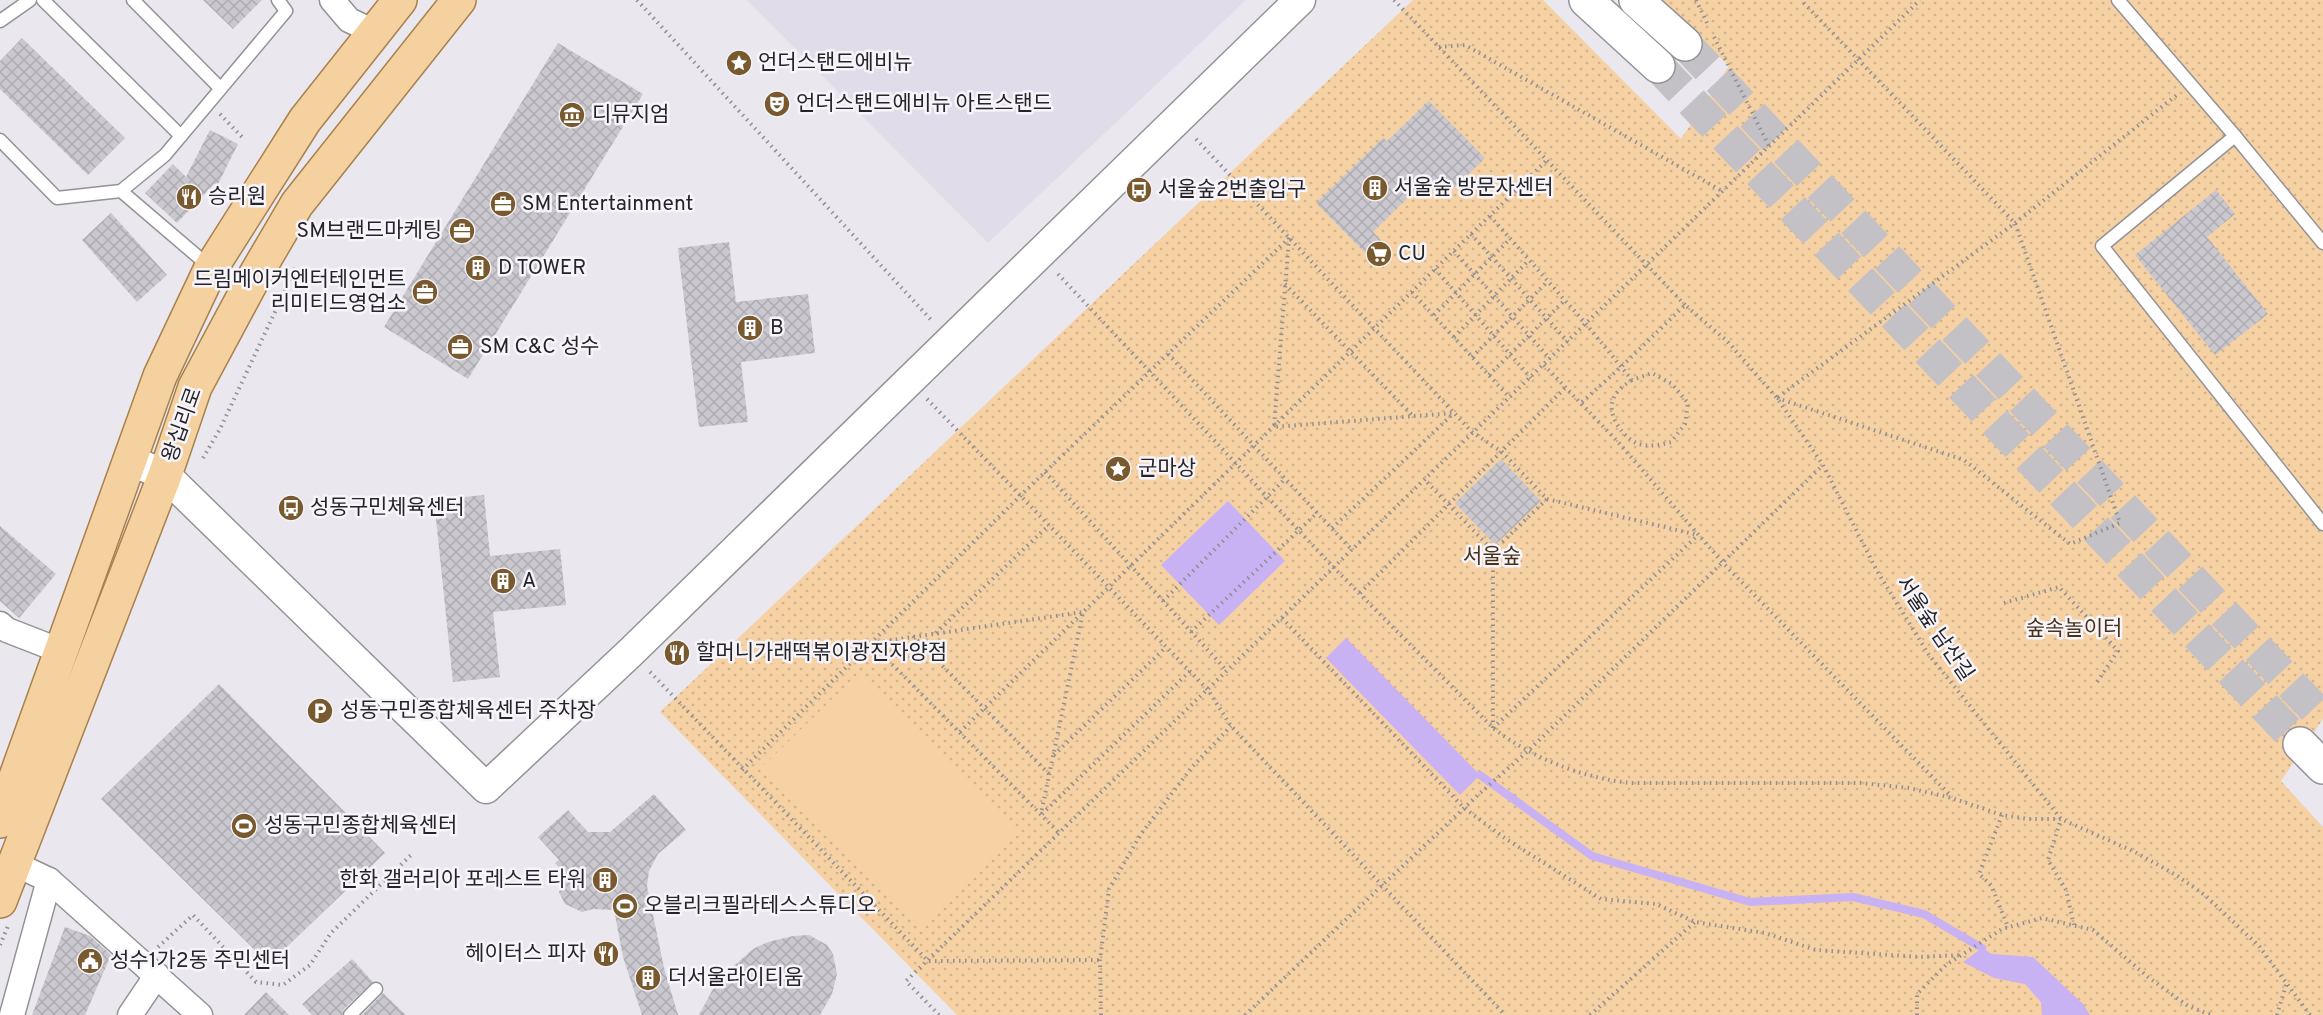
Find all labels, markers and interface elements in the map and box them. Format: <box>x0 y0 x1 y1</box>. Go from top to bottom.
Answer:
place icon: 언더스탠드에비뉴 <box>724 48 754 78</box>
place label: 언더스탠드에비뉴 <box>758 50 913 77</box>
theatre icon: 언더스탠드에비뉴 아트스탠드 <box>762 89 792 119</box>
place label: 언더스탠드에비뉴 아트스탠드 <box>796 91 1052 118</box>
museum icon: 디뮤지엄 <box>557 100 587 130</box>
place label: 디뮤지엄 <box>592 102 669 129</box>
building icon: 서울숲 방문자센터 <box>1360 173 1390 203</box>
bus stop icon: 서울숲2번출입구 <box>1124 175 1154 205</box>
place label: 서울숲 방문자센터 <box>1394 175 1554 202</box>
place label: 서울숲2번출입구 <box>1158 177 1306 204</box>
restaurant icon: 승리원 <box>174 182 204 212</box>
place label: 승리원 <box>208 184 266 211</box>
office icon: SM Entertainment <box>488 189 518 219</box>
place label: SM Entertainment <box>522 191 693 218</box>
office icon: SM브랜드마케팅 <box>447 216 477 246</box>
place label: SM브랜드마케팅 <box>297 218 442 245</box>
supermarket icon: CU <box>1364 239 1394 269</box>
place label: CU <box>1398 241 1426 268</box>
building icon: D TOWER <box>463 253 493 283</box>
place label: D TOWER <box>498 255 586 282</box>
place label: 드림메이커엔터테인먼트 리미티드영업소 <box>193 267 406 318</box>
office icon: 드림메이커엔터테인먼트 리미티드영업소 <box>410 277 440 307</box>
building icon: B <box>735 313 765 343</box>
place label: B <box>770 315 784 342</box>
office icon: SM C&C 성수 <box>445 332 475 362</box>
place label: SM C&C 성수 <box>480 334 599 361</box>
street label: 왕십리로 <box>157 384 209 466</box>
place icon: 군마상 <box>1103 454 1133 484</box>
place label: 군마상 <box>1138 456 1196 483</box>
bus stop icon: 성동구민체육센터 <box>276 493 306 523</box>
place label: 성동구민체육센터 <box>310 495 465 522</box>
park label: 서울숲 <box>1463 544 1521 571</box>
building icon: A <box>488 566 518 596</box>
place label: A <box>522 568 536 595</box>
street label: 서울숲 남산길 <box>1889 571 1979 687</box>
park label: 숲속놀이터 <box>2026 616 2122 643</box>
restaurant icon: 할머니가래떡볶이광진자양점 <box>662 638 692 668</box>
place label: 할머니가래떡볶이광진자양점 <box>696 640 947 667</box>
parking icon: 성동구민종합체육센터 주차장 <box>305 696 335 726</box>
place label: 성동구민종합체육센터 주차장 <box>340 698 596 725</box>
sports icon: 성동구민종합체육센터 <box>229 811 259 841</box>
place label: 성동구민종합체육센터 <box>264 813 457 840</box>
building icon: 한화 갤러리아 포레스트 타워 <box>590 865 620 895</box>
place label: 한화 갤러리아 포레스트 타워 <box>339 867 586 894</box>
sports icon: 오블리크필라테스스튜디오 <box>610 891 640 921</box>
place label: 오블리크필라테스스튜디오 <box>644 893 876 920</box>
restaurant icon: 헤이터스 피자 <box>591 939 621 969</box>
place label: 헤이터스 피자 <box>465 941 586 968</box>
public building icon: 성수1가2동 주민센터 <box>75 946 105 976</box>
place label: 성수1가2동 주민센터 <box>110 948 290 975</box>
building icon: 더서울라이티움 <box>633 963 663 993</box>
place label: 더서울라이티움 <box>668 965 803 992</box>

